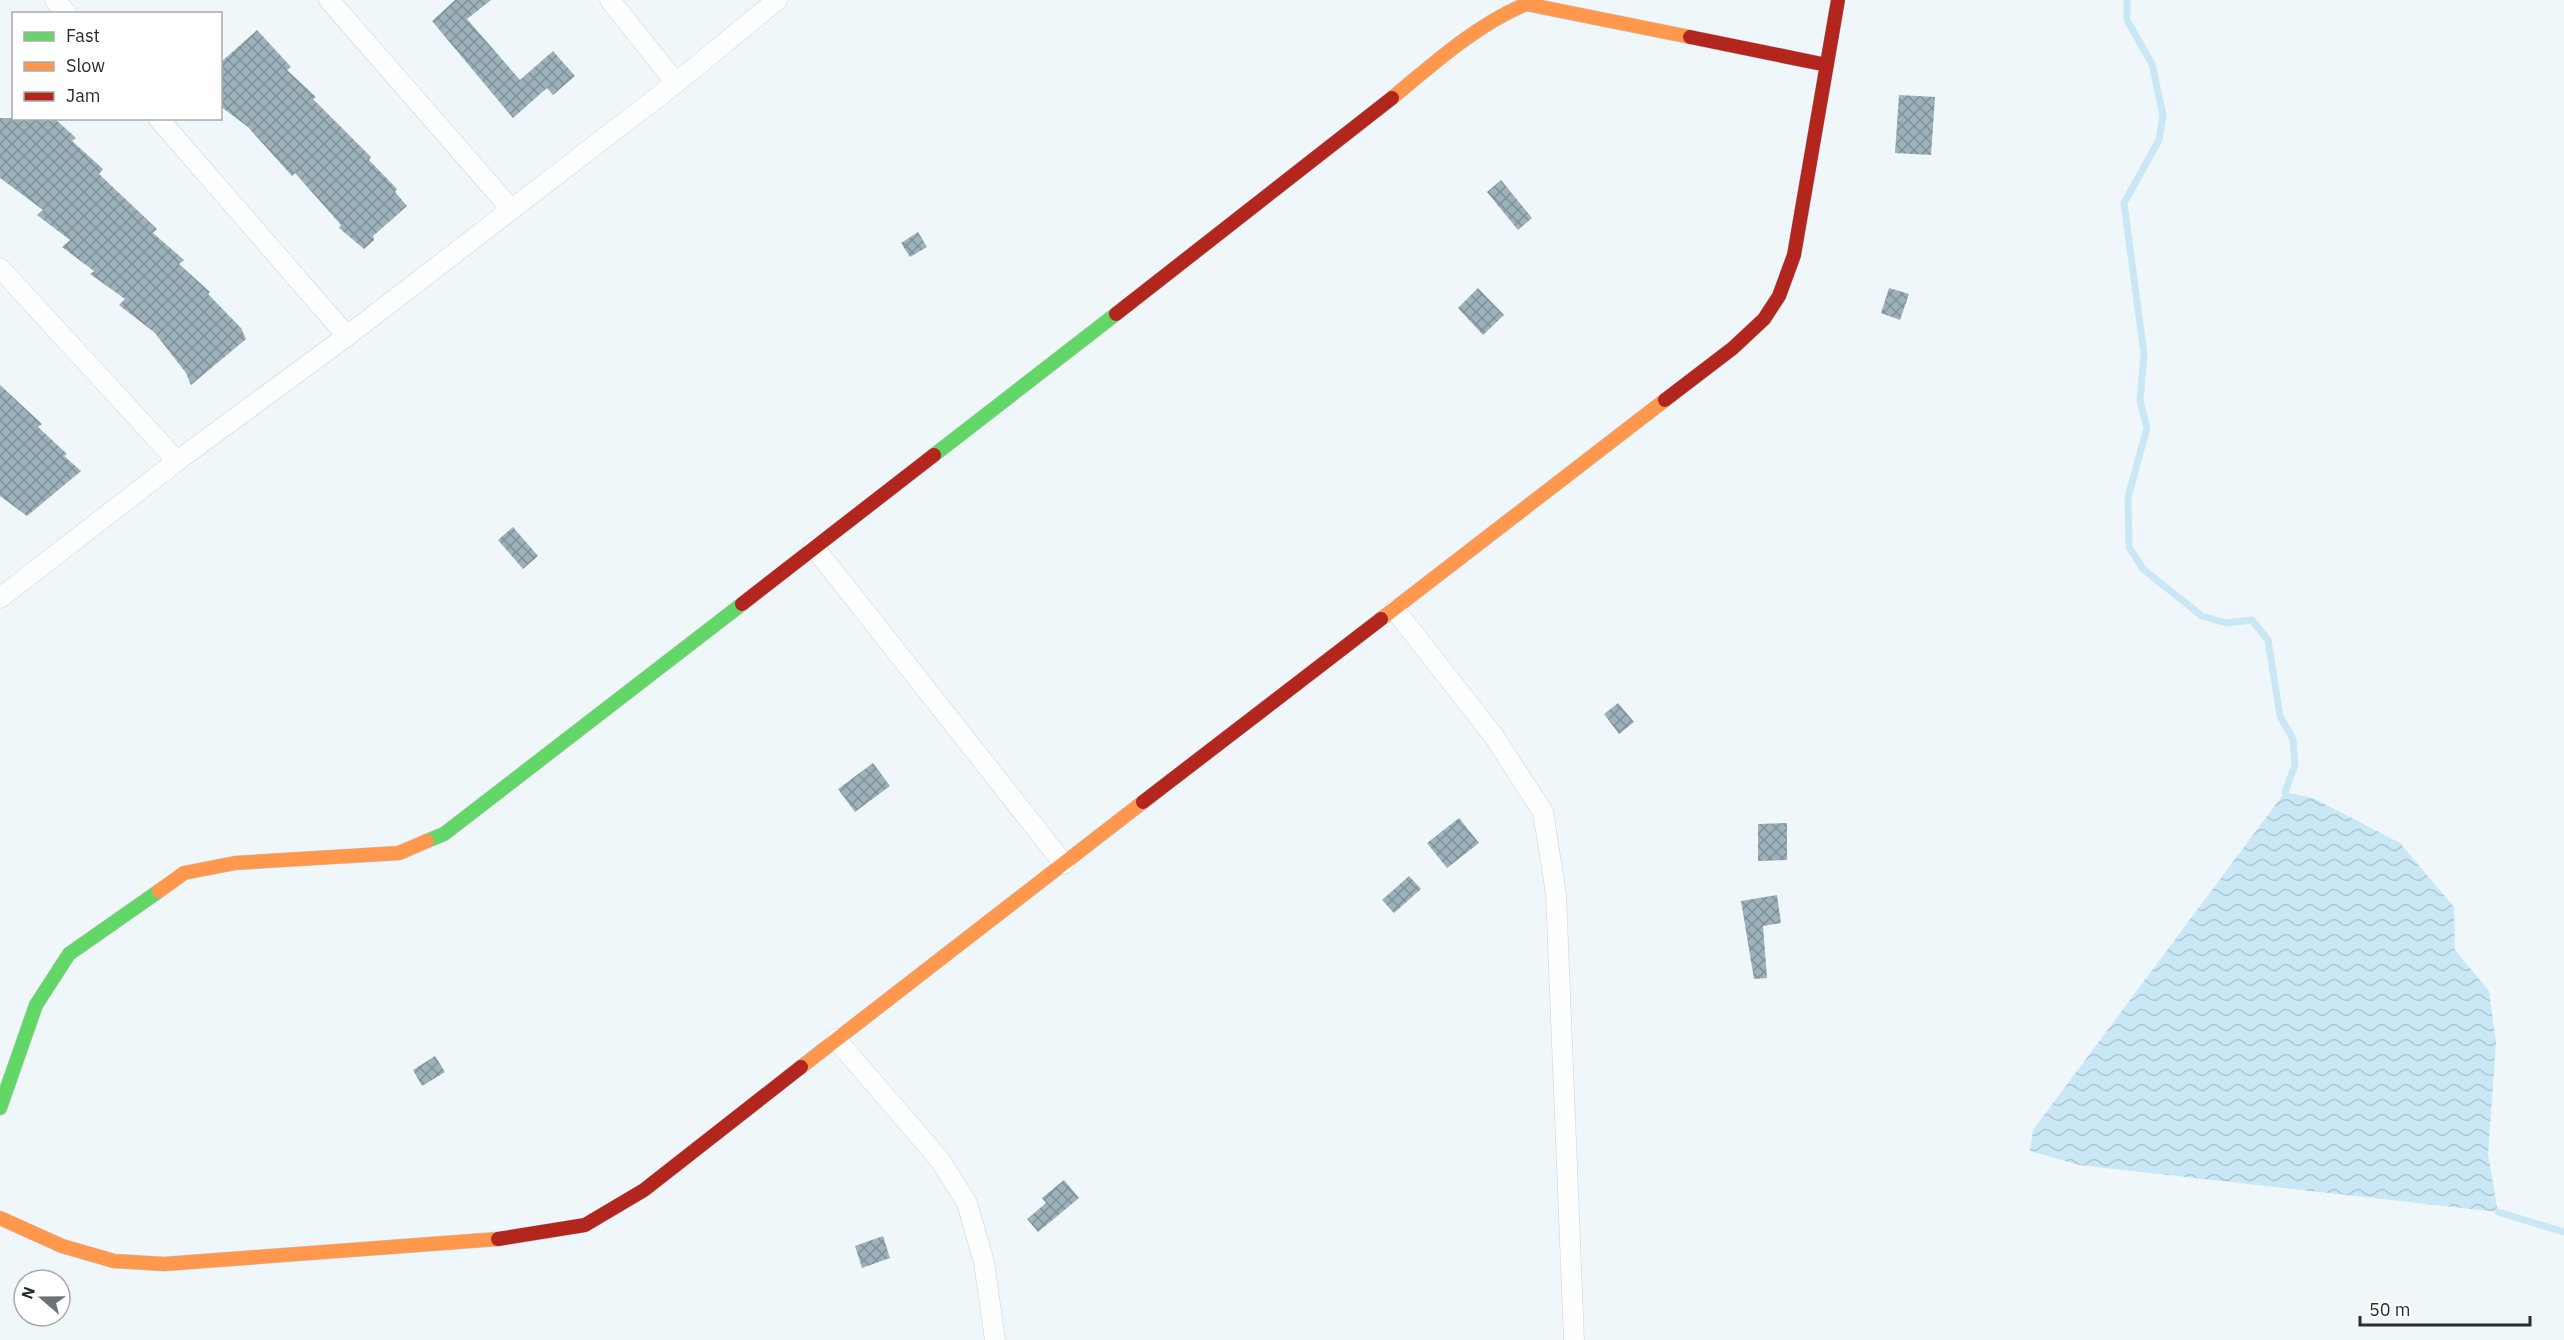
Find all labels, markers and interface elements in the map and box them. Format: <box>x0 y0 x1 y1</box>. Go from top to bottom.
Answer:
legend <box>12 12 222 120</box>
text: Fast <box>66 24 100 47</box>
text: Slow <box>66 54 105 77</box>
text: Jam <box>66 84 101 107</box>
north arrow <box>12 1268 72 1328</box>
text: N <box>17 1284 39 1302</box>
scale bar <box>2360 1289 2530 1327</box>
text: 50 m <box>2369 1298 2411 1321</box>

